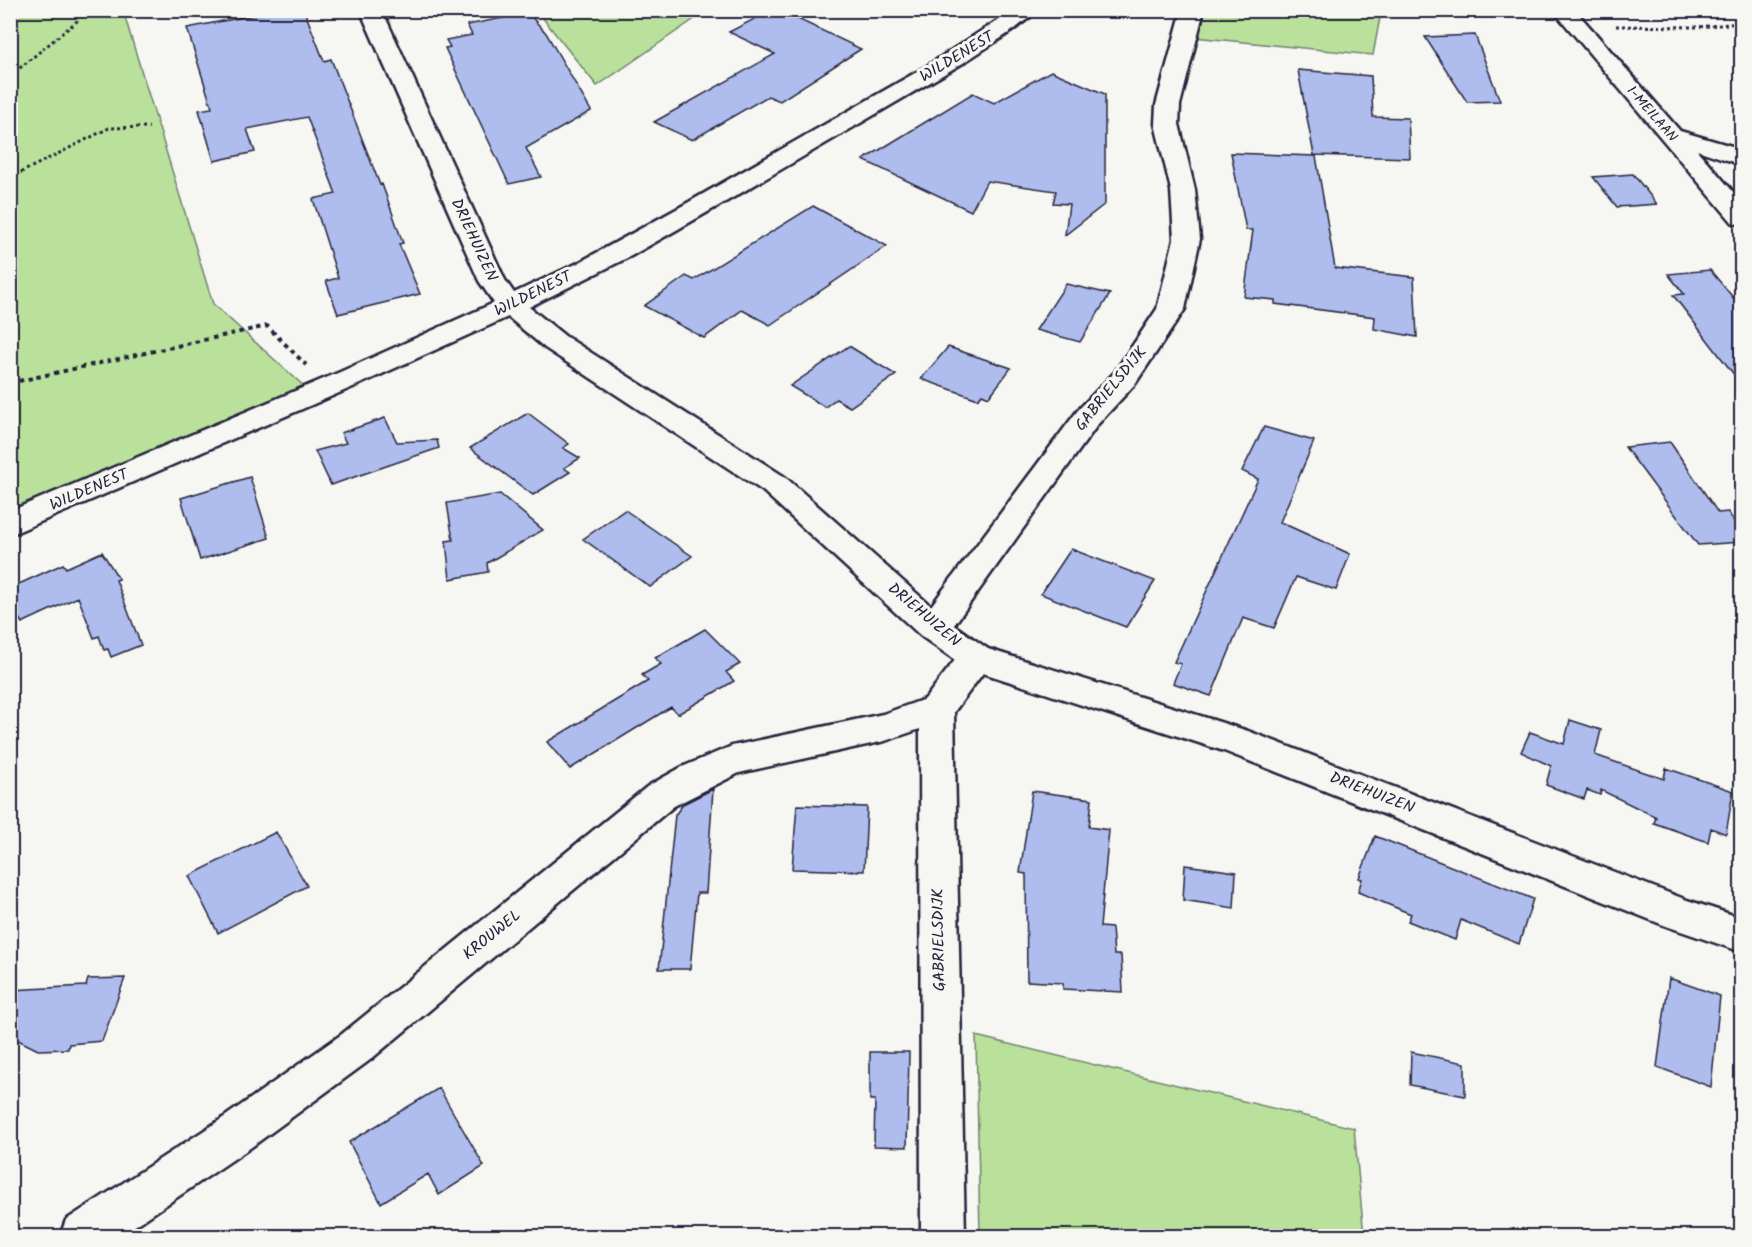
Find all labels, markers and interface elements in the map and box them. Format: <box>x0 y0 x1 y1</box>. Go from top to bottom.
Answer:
street label: WILDENEST <box>915 24 1000 89</box>
street label: 1-MEILAAN <box>1621 81 1683 147</box>
street label: DRIEHUIZEN <box>444 194 504 286</box>
street label: WILDENEST <box>490 264 577 323</box>
street label: GABRIELSDIJK <box>1069 341 1153 437</box>
street label: WILDENEST <box>46 462 133 518</box>
street label: DRIEHUIZEN <box>882 577 966 653</box>
street label: DRIEHUIZEN <box>1326 765 1418 821</box>
street label: GABRIELSDIJK <box>926 888 952 992</box>
street label: KROUWEL <box>457 904 527 966</box>

